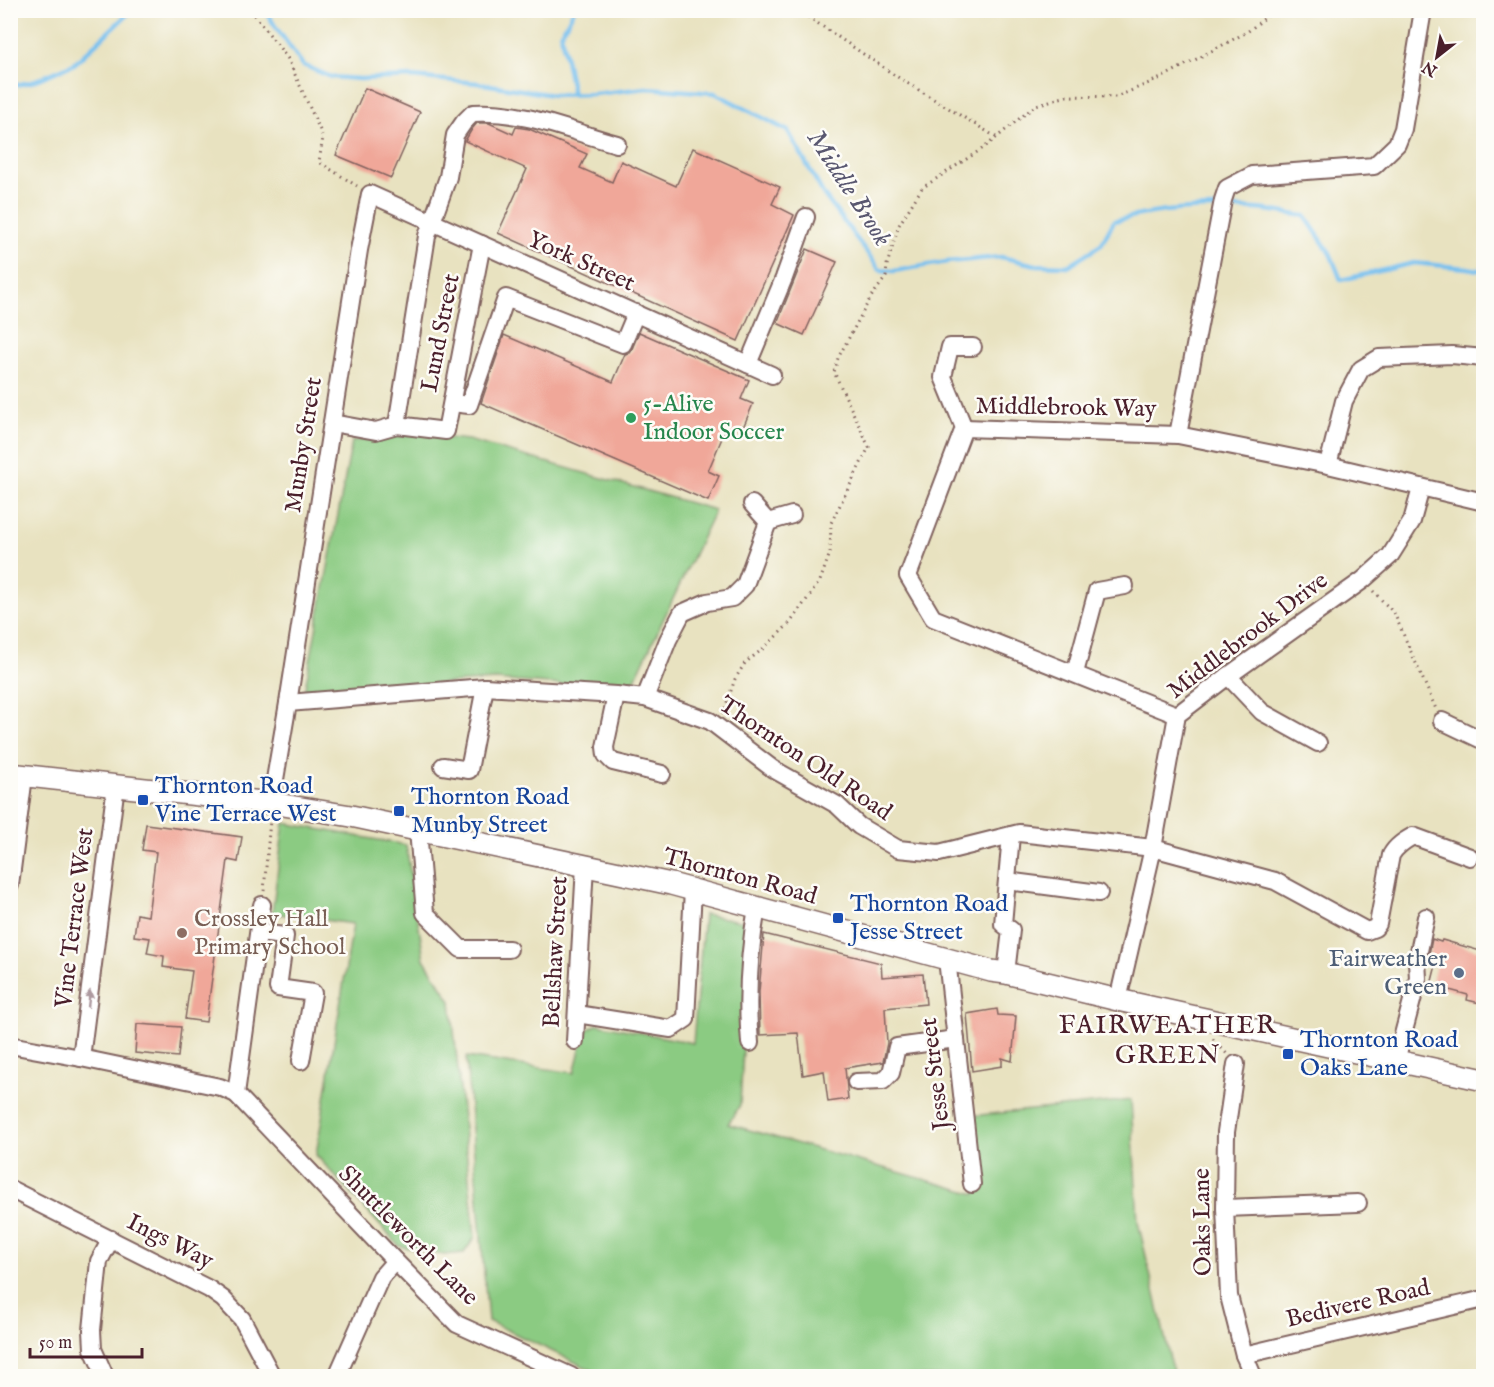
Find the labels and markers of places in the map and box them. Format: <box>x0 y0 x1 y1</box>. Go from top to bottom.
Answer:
place label: 5-Alive Indoor Soccer <box>643 389 785 448</box>
marker: 5-Alive Indoor Soccer <box>624 411 638 425</box>
place label: Thornton Road Vine Terrace West <box>154 771 337 830</box>
place label: Thornton Road Munby Street <box>411 782 569 841</box>
marker: Thornton Road Vine Terrace West <box>136 793 150 807</box>
marker: Thornton Road Munby Street <box>392 804 406 818</box>
place label: Thornton Road Jesse Street <box>847 889 1008 948</box>
place label: Crossley Hall Primary School <box>194 904 346 963</box>
marker: Thornton Road Jesse Street <box>831 911 845 925</box>
marker: Crossley Hall Primary School <box>175 926 189 940</box>
place label: Fairweather Green <box>1329 944 1447 1003</box>
marker: Fairweather Green <box>1452 966 1466 980</box>
place label: Thornton Road Oaks Lane <box>1300 1025 1458 1084</box>
marker: Thornton Road Oaks Lane <box>1281 1047 1295 1061</box>

